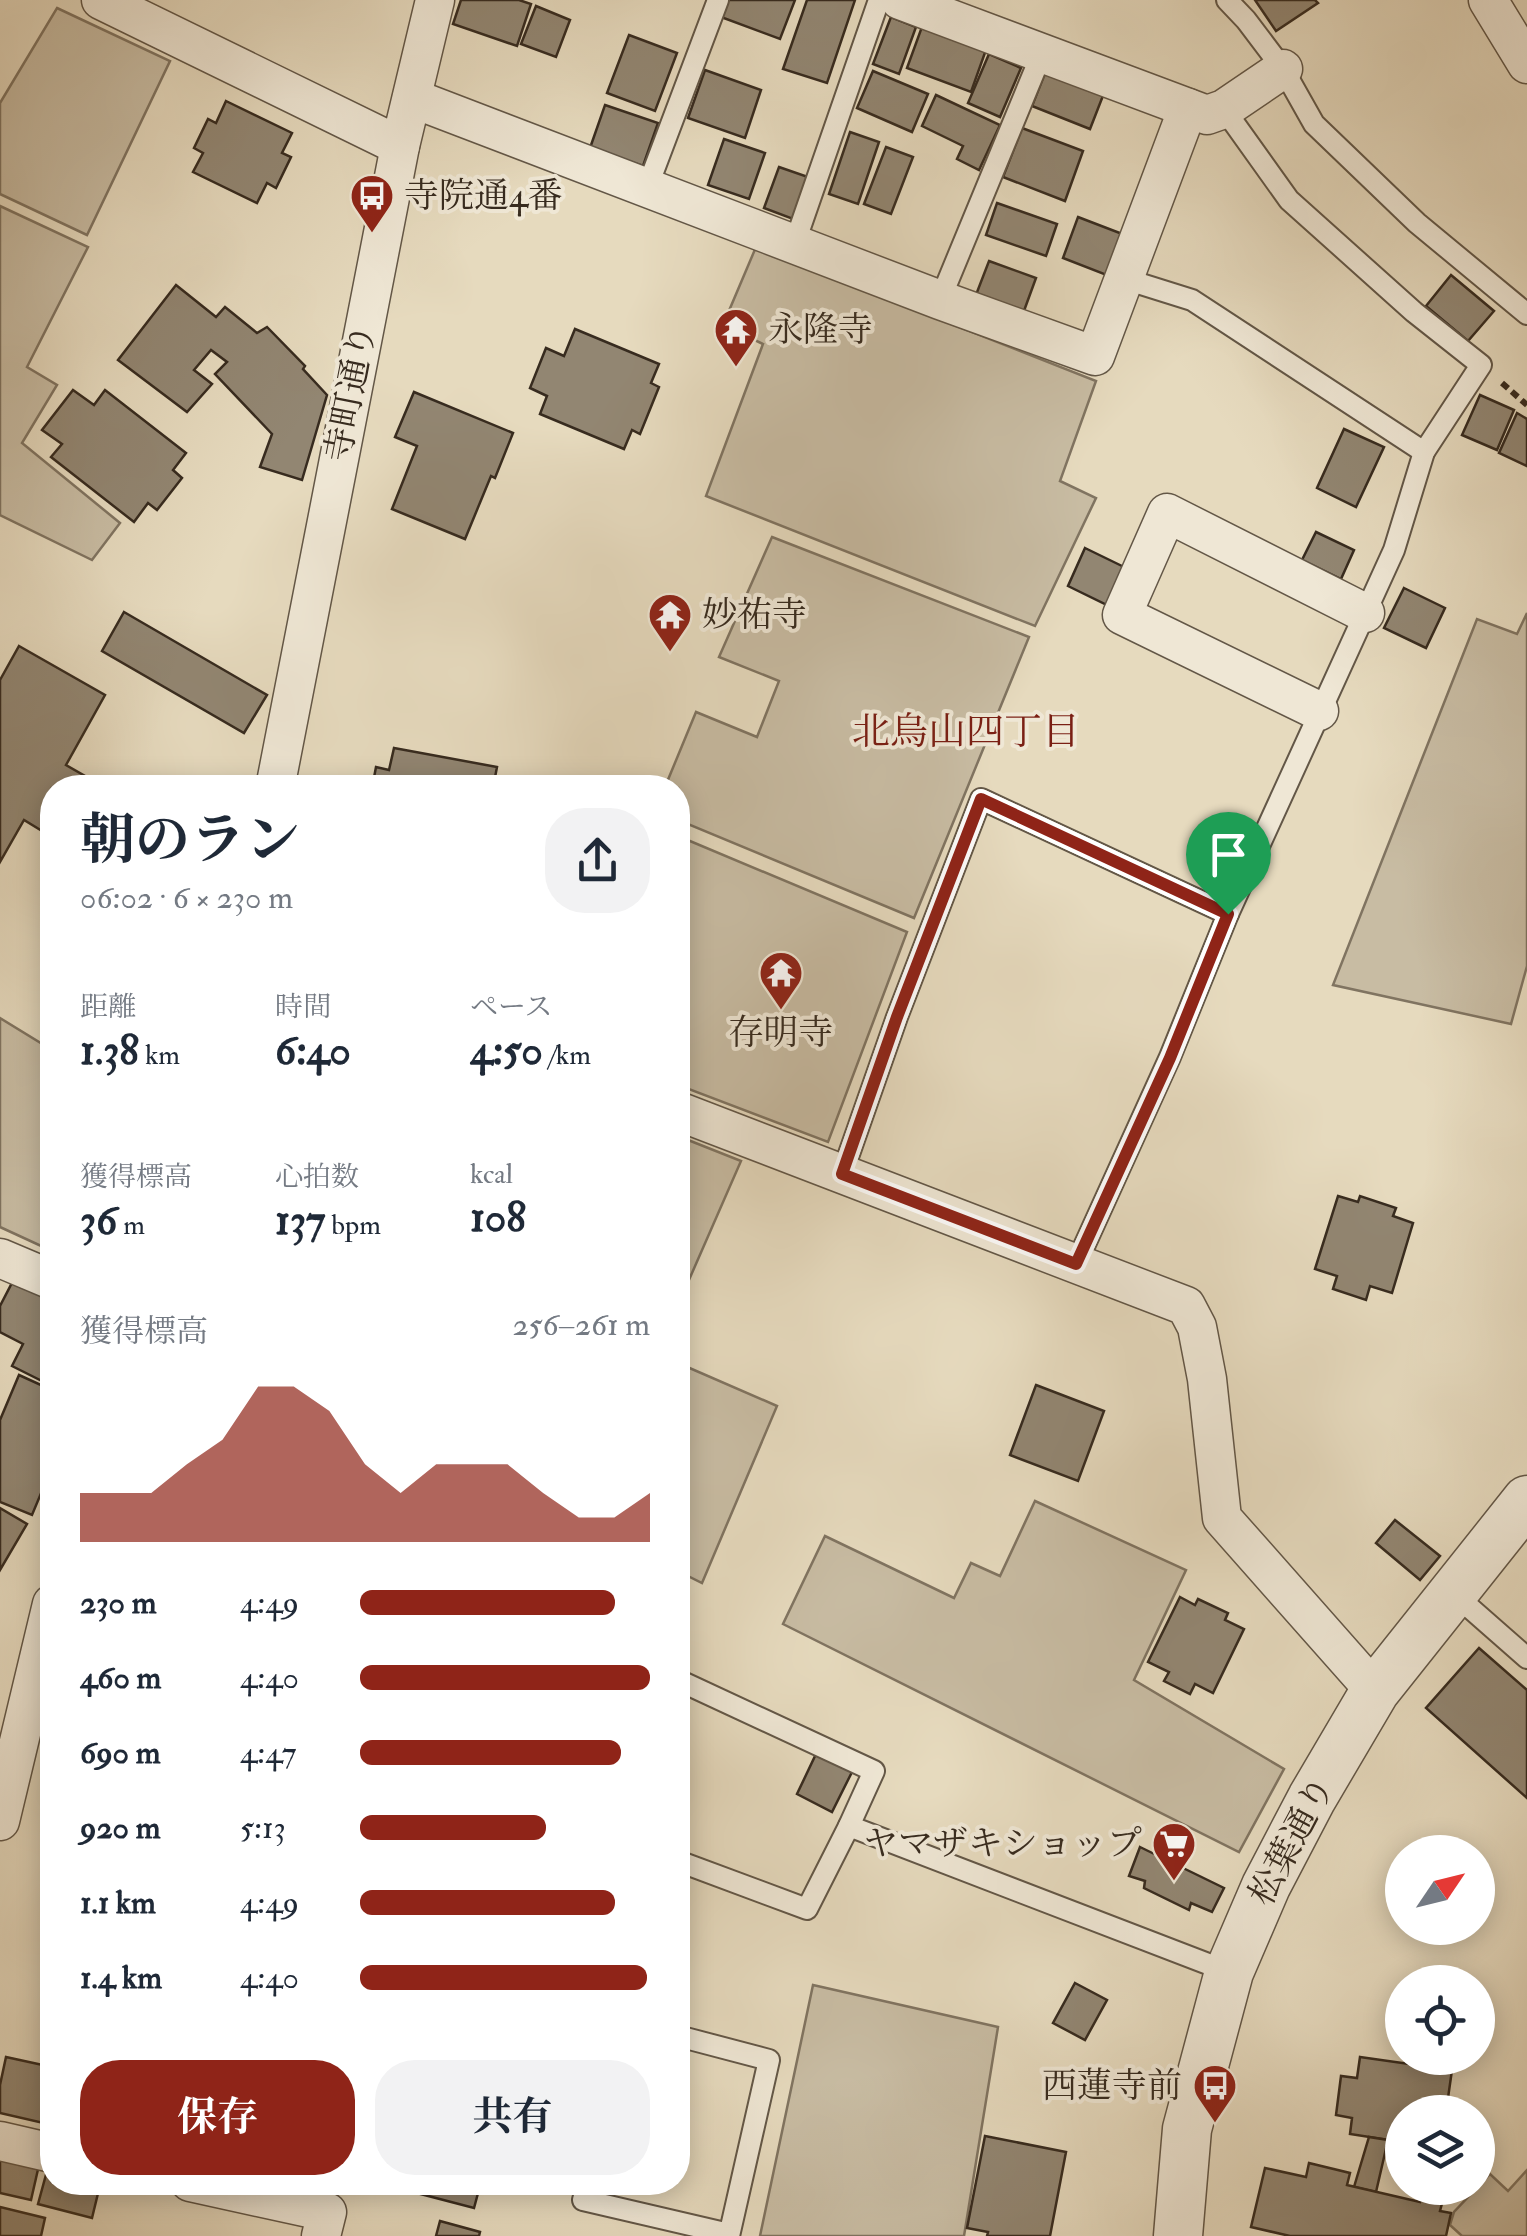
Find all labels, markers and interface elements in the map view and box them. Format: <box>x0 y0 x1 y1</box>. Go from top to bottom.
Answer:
bus stop icon: 寺院通4番 <box>349 173 395 234</box>
place label: 寺院通4番 <box>404 174 563 218</box>
temple icon: 永隆寺 <box>713 307 759 368</box>
place label: 永隆寺 <box>768 308 873 352</box>
street label: 寺町通り <box>316 320 386 466</box>
temple icon: 妙祐寺 <box>647 592 693 653</box>
place label: 妙祐寺 <box>702 593 807 637</box>
district label: 北烏山四丁目 <box>852 708 1080 756</box>
text: 朝のラン <box>80 806 300 875</box>
button: share <box>545 808 650 913</box>
pin <box>1186 812 1271 915</box>
icon: arrive <box>1201 827 1256 882</box>
text: 06:02 · 6 × 230 m <box>80 878 293 918</box>
temple icon: 存明寺 <box>758 950 804 1011</box>
text: 距離 <box>80 990 136 1025</box>
text: 時間 <box>275 990 331 1025</box>
text: ペース <box>470 990 553 1025</box>
place label: 存明寺 <box>728 1011 834 1055</box>
text: 1.38 <box>80 1025 139 1077</box>
text: 6:40 <box>275 1025 351 1077</box>
text: 4:50 <box>470 1025 543 1077</box>
text: km <box>139 1038 180 1073</box>
text: /km <box>543 1038 591 1073</box>
text: kcal <box>470 1157 513 1192</box>
text: 獲得標高 <box>80 1160 192 1195</box>
text: 心拍数 <box>275 1160 359 1195</box>
text: 108 <box>470 1192 526 1244</box>
text: 36 <box>80 1195 117 1247</box>
text: 137 <box>275 1195 325 1247</box>
text: m <box>117 1208 145 1243</box>
text: bpm <box>325 1208 381 1243</box>
text: 256–261 m <box>512 1305 650 1345</box>
text: 獲得標高 <box>80 1312 208 1352</box>
text: 230 m <box>80 1583 156 1623</box>
text: 4:49 <box>240 1583 299 1623</box>
text: 460 m <box>80 1658 161 1698</box>
text: 4:40 <box>240 1658 299 1698</box>
text: 690 m <box>80 1733 160 1773</box>
text: 4:47 <box>240 1733 296 1773</box>
street label: 松葉通り <box>1240 1769 1344 1913</box>
text: 920 m <box>80 1808 161 1848</box>
text: 5:13 <box>240 1808 286 1848</box>
supermarket icon: ヤマザキショップ <box>1151 1821 1197 1882</box>
place label: ヤマザキショップ <box>863 1822 1142 1866</box>
north arrow <box>1385 1835 1495 1945</box>
map controls <box>1385 1835 1495 2205</box>
text: 1.1 km <box>80 1883 156 1923</box>
text: 4:49 <box>240 1883 299 1923</box>
text: 1.4 km <box>80 1958 162 1998</box>
text: 4:40 <box>240 1958 299 1998</box>
button: locate <box>1385 1965 1495 2075</box>
button: 保存 <box>80 2060 355 2175</box>
button: 共有 <box>375 2060 650 2175</box>
bus stop icon: 西蓮寺前 <box>1192 2063 1238 2124</box>
place label: 西蓮寺前 <box>1042 2064 1182 2108</box>
button: layers <box>1385 2095 1495 2205</box>

